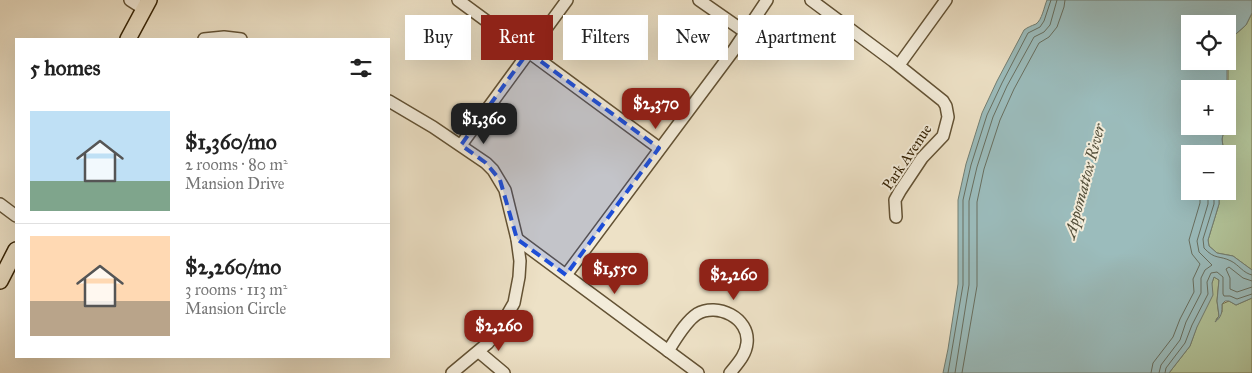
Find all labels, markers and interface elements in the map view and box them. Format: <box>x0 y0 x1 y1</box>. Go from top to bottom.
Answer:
chip: Buy <box>405 15 471 60</box>
chip: Rent <box>481 15 553 60</box>
chip: Filters <box>563 15 648 60</box>
chip: New <box>658 15 728 60</box>
chip: Apartment <box>738 15 854 60</box>
map controls <box>1181 15 1236 200</box>
button: locate <box>1181 15 1236 70</box>
icon: filters <box>347 54 375 82</box>
text: 5 homes <box>30 55 101 81</box>
button: + <box>1181 80 1236 135</box>
pin: $2,370 <box>615 88 697 130</box>
text: $2,370 <box>633 94 679 113</box>
pin: $1,360 <box>443 102 525 145</box>
text: $1,360 <box>462 109 506 128</box>
water label: Appomattox River <box>1059 120 1110 243</box>
street label: Park Avenue <box>878 121 936 193</box>
text: $1,360/mo <box>185 129 277 155</box>
icon: home <box>70 131 130 191</box>
button: − <box>1181 145 1236 200</box>
text: 2 rooms · 80 m² <box>185 155 288 174</box>
text: Mansion Drive <box>185 174 284 193</box>
pin: $1,550 <box>574 252 656 295</box>
text: $2,260/mo <box>185 254 281 280</box>
icon: home <box>70 256 130 316</box>
pin: $2,260 <box>693 258 775 301</box>
text: $1,550 <box>593 259 637 278</box>
text: $2,260 <box>710 265 758 284</box>
text: 3 rooms · 113 m² <box>185 280 287 299</box>
text: Mansion Circle <box>185 299 286 318</box>
pin: $2,260 <box>458 310 540 352</box>
text: $2,260 <box>475 316 523 335</box>

